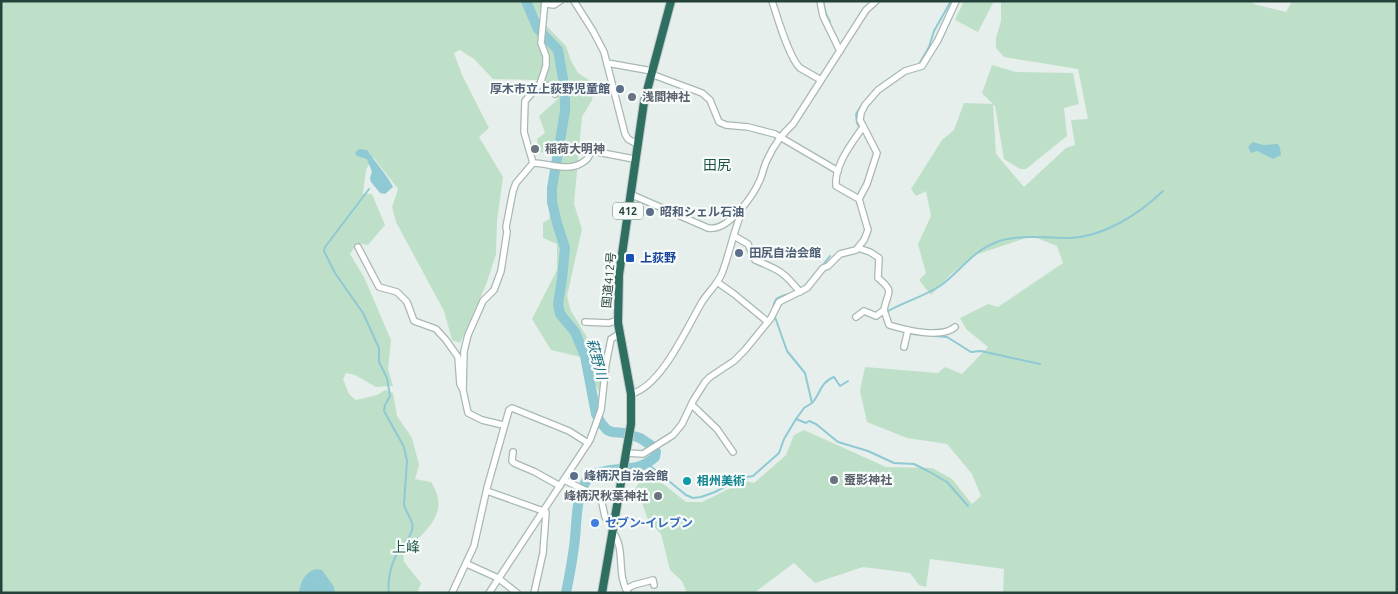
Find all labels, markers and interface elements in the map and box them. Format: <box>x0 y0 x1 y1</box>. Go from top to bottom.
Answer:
place label: 厚木市立上荻野児童館 <box>490 82 610 95</box>
marker: 厚木市立上荻野児童館 <box>614 83 626 95</box>
place label: 浅間神社 <box>642 90 690 103</box>
marker: 浅間神社 <box>626 91 638 103</box>
place label: 稲荷大明神 <box>545 142 605 155</box>
marker: 稲荷大明神 <box>529 143 541 155</box>
district label: 田尻 <box>703 157 731 173</box>
road number: 412 <box>613 202 643 220</box>
place label: 昭和シェル石油 <box>660 205 744 218</box>
marker: 昭和シェル石油 <box>644 206 656 218</box>
place label: 田尻自治会館 <box>749 246 821 259</box>
marker: 田尻自治会館 <box>733 247 745 259</box>
street label: 国道412号 <box>600 251 617 309</box>
place label: 上荻野 <box>640 251 676 264</box>
marker: 上荻野 <box>624 252 636 264</box>
water label: 萩野川 <box>584 337 611 383</box>
place label: 峰柄沢自治会館 <box>584 469 668 482</box>
marker: 峰柄沢自治会館 <box>568 470 580 482</box>
place label: 蚕影神社 <box>844 473 892 486</box>
place label: 相州美術 <box>697 474 745 487</box>
marker: 蚕影神社 <box>828 474 840 486</box>
marker: 相州美術 <box>681 475 693 487</box>
place label: 峰柄沢秋葉神社 <box>564 489 648 502</box>
marker: 峰柄沢秋葉神社 <box>652 490 664 502</box>
place label: セブン-イレブン <box>605 516 693 529</box>
marker: セブン-イレブン <box>589 517 601 529</box>
district label: 上峰 <box>392 539 420 555</box>

